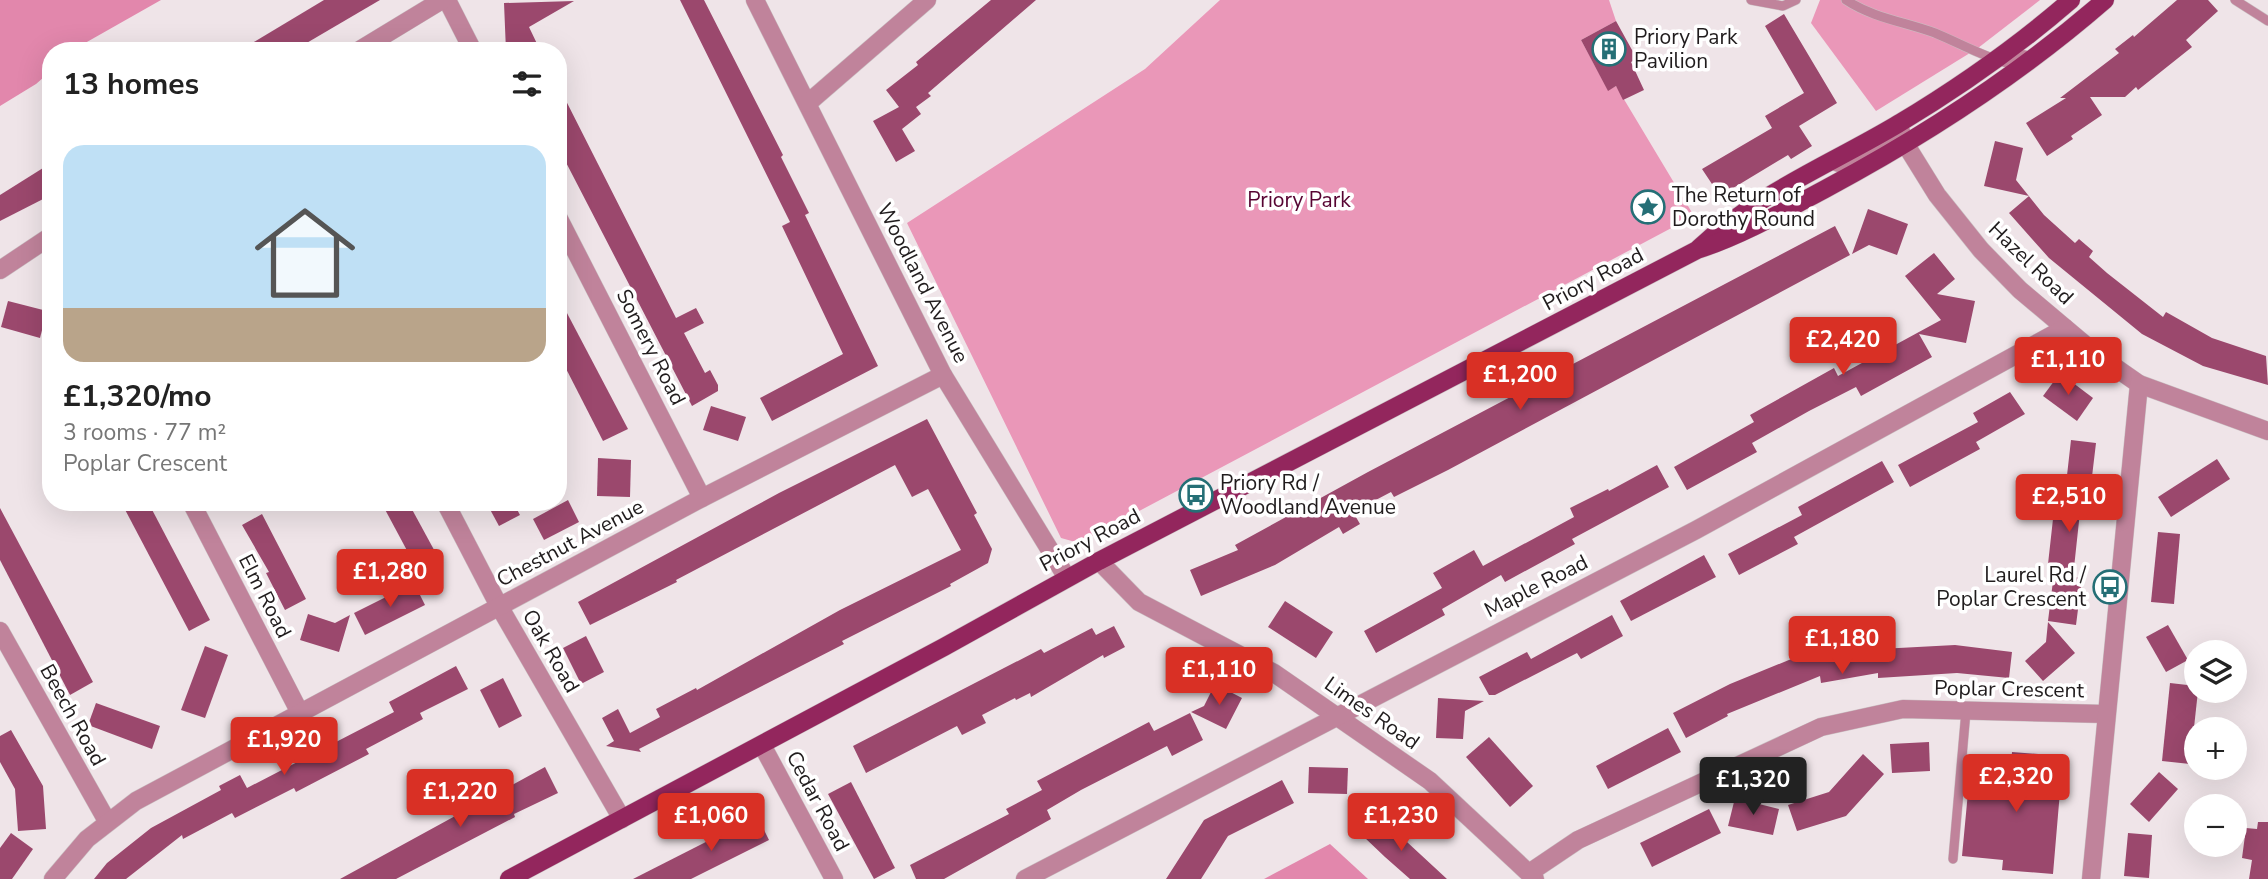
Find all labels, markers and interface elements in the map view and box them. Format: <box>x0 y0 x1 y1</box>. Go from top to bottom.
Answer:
place label: Priory Park Pavilion <box>1634 23 1738 75</box>
building icon: Priory Park Pavilion <box>1590 30 1628 68</box>
text: 13 homes <box>63 64 199 105</box>
icon: filters <box>508 65 546 103</box>
place label: The Return of Dorothy Round <box>1672 181 1815 233</box>
park label: Priory Park <box>1247 186 1351 214</box>
place icon: The Return of Dorothy Round <box>1629 188 1667 226</box>
icon: home <box>242 190 368 316</box>
street label: Woodland Avenue <box>871 198 975 368</box>
street label: Hazel Road <box>1982 215 2080 311</box>
street label: Priory Road <box>1538 241 1648 317</box>
street label: Somery Road <box>610 284 692 410</box>
pin: £2,420 <box>1786 318 1900 377</box>
text: £2,420 <box>1806 324 1880 355</box>
pin: £1,110 <box>2011 338 2125 397</box>
text: £1,110 <box>2031 344 2105 375</box>
pin: £1,200 <box>1463 352 1577 412</box>
text: £1,200 <box>1483 359 1557 390</box>
text: £1,320/mo <box>63 376 212 417</box>
text: 3 rooms · 77 m² <box>63 417 226 448</box>
text: Poplar Crescent <box>63 448 227 479</box>
place label: Priory Rd / Woodland Avenue <box>1220 469 1396 521</box>
pin: £2,510 <box>2012 475 2126 534</box>
bus stop icon: Priory Rd / Woodland Avenue <box>1177 476 1215 514</box>
text: £2,510 <box>2032 481 2106 512</box>
street label: Chestnut Avenue <box>492 492 648 594</box>
street label: Priory Road <box>1035 502 1145 578</box>
street label: Maple Road <box>1479 548 1593 624</box>
street label: Elm Road <box>232 549 298 643</box>
pin: £1,280 <box>333 550 447 609</box>
text: £1,280 <box>353 556 427 587</box>
place label: Laurel Rd / Poplar Crescent <box>1936 561 2087 613</box>
bus stop icon: Laurel Rd / Poplar Crescent <box>2091 568 2129 606</box>
street label: Oak Road <box>516 604 586 698</box>
pin: £1,180 <box>1785 616 1899 676</box>
text: £1,180 <box>1805 623 1879 654</box>
map controls <box>2184 640 2247 857</box>
button: layers <box>2184 640 2247 703</box>
pin: £1,110 <box>1162 648 1276 707</box>
text: £1,110 <box>1182 654 1256 685</box>
street label: Beech Road <box>33 659 113 771</box>
street label: Limes Road <box>1319 670 1425 756</box>
street label: Poplar Crescent <box>1934 674 2085 704</box>
button: + <box>2184 717 2247 780</box>
pin: £1,920 <box>227 718 341 777</box>
text: £1,920 <box>247 724 321 755</box>
street label: Cedar Road <box>780 746 856 856</box>
pin: £2,320 <box>1959 754 2073 814</box>
pin: £1,320 <box>1696 758 1810 817</box>
text: £2,320 <box>1979 761 2053 792</box>
text: £1,320 <box>1716 764 1790 795</box>
pin: £1,220 <box>403 770 517 829</box>
text: £1,220 <box>423 776 497 807</box>
pin: £1,060 <box>654 794 768 853</box>
pin: £1,230 <box>1344 794 1458 853</box>
button: − <box>2184 794 2247 857</box>
text: £1,060 <box>674 800 748 831</box>
text: £1,230 <box>1364 800 1438 831</box>

